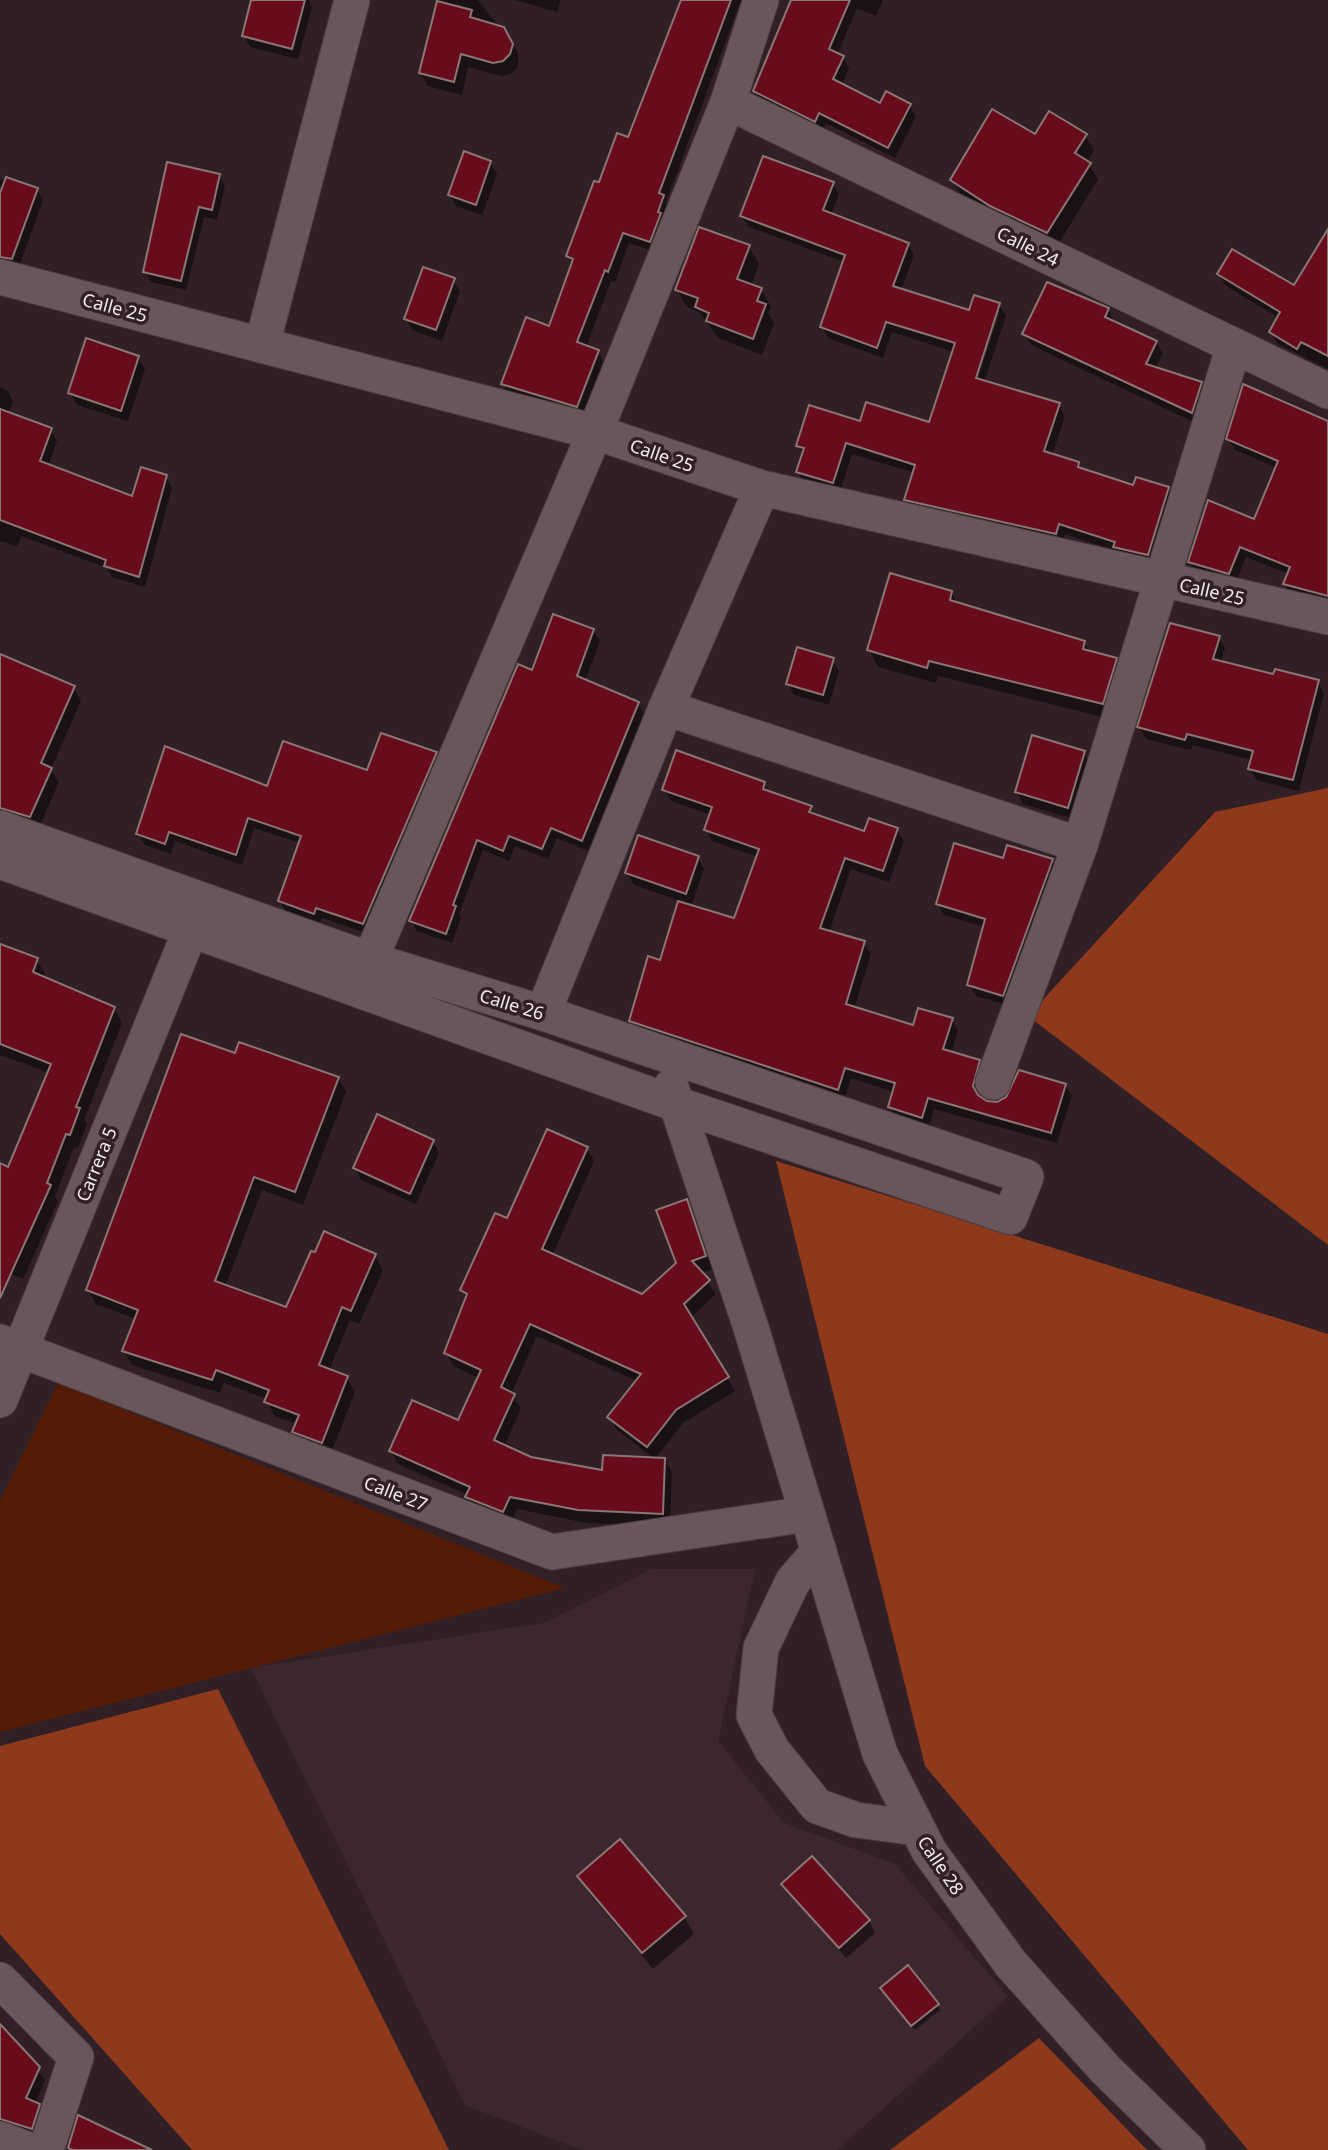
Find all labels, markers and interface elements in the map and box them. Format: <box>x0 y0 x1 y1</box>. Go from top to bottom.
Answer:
street label: Calle 24 <box>993 221 1063 271</box>
street label: Calle 25 <box>80 287 150 327</box>
street label: Calle 25 <box>627 433 697 477</box>
street label: Calle 25 <box>1177 572 1247 610</box>
street label: Calle 26 <box>477 983 547 1025</box>
street label: Carrera 5 <box>70 1123 122 1205</box>
street label: Calle 27 <box>361 1470 431 1516</box>
street label: Calle 28 <box>913 1831 969 1899</box>

